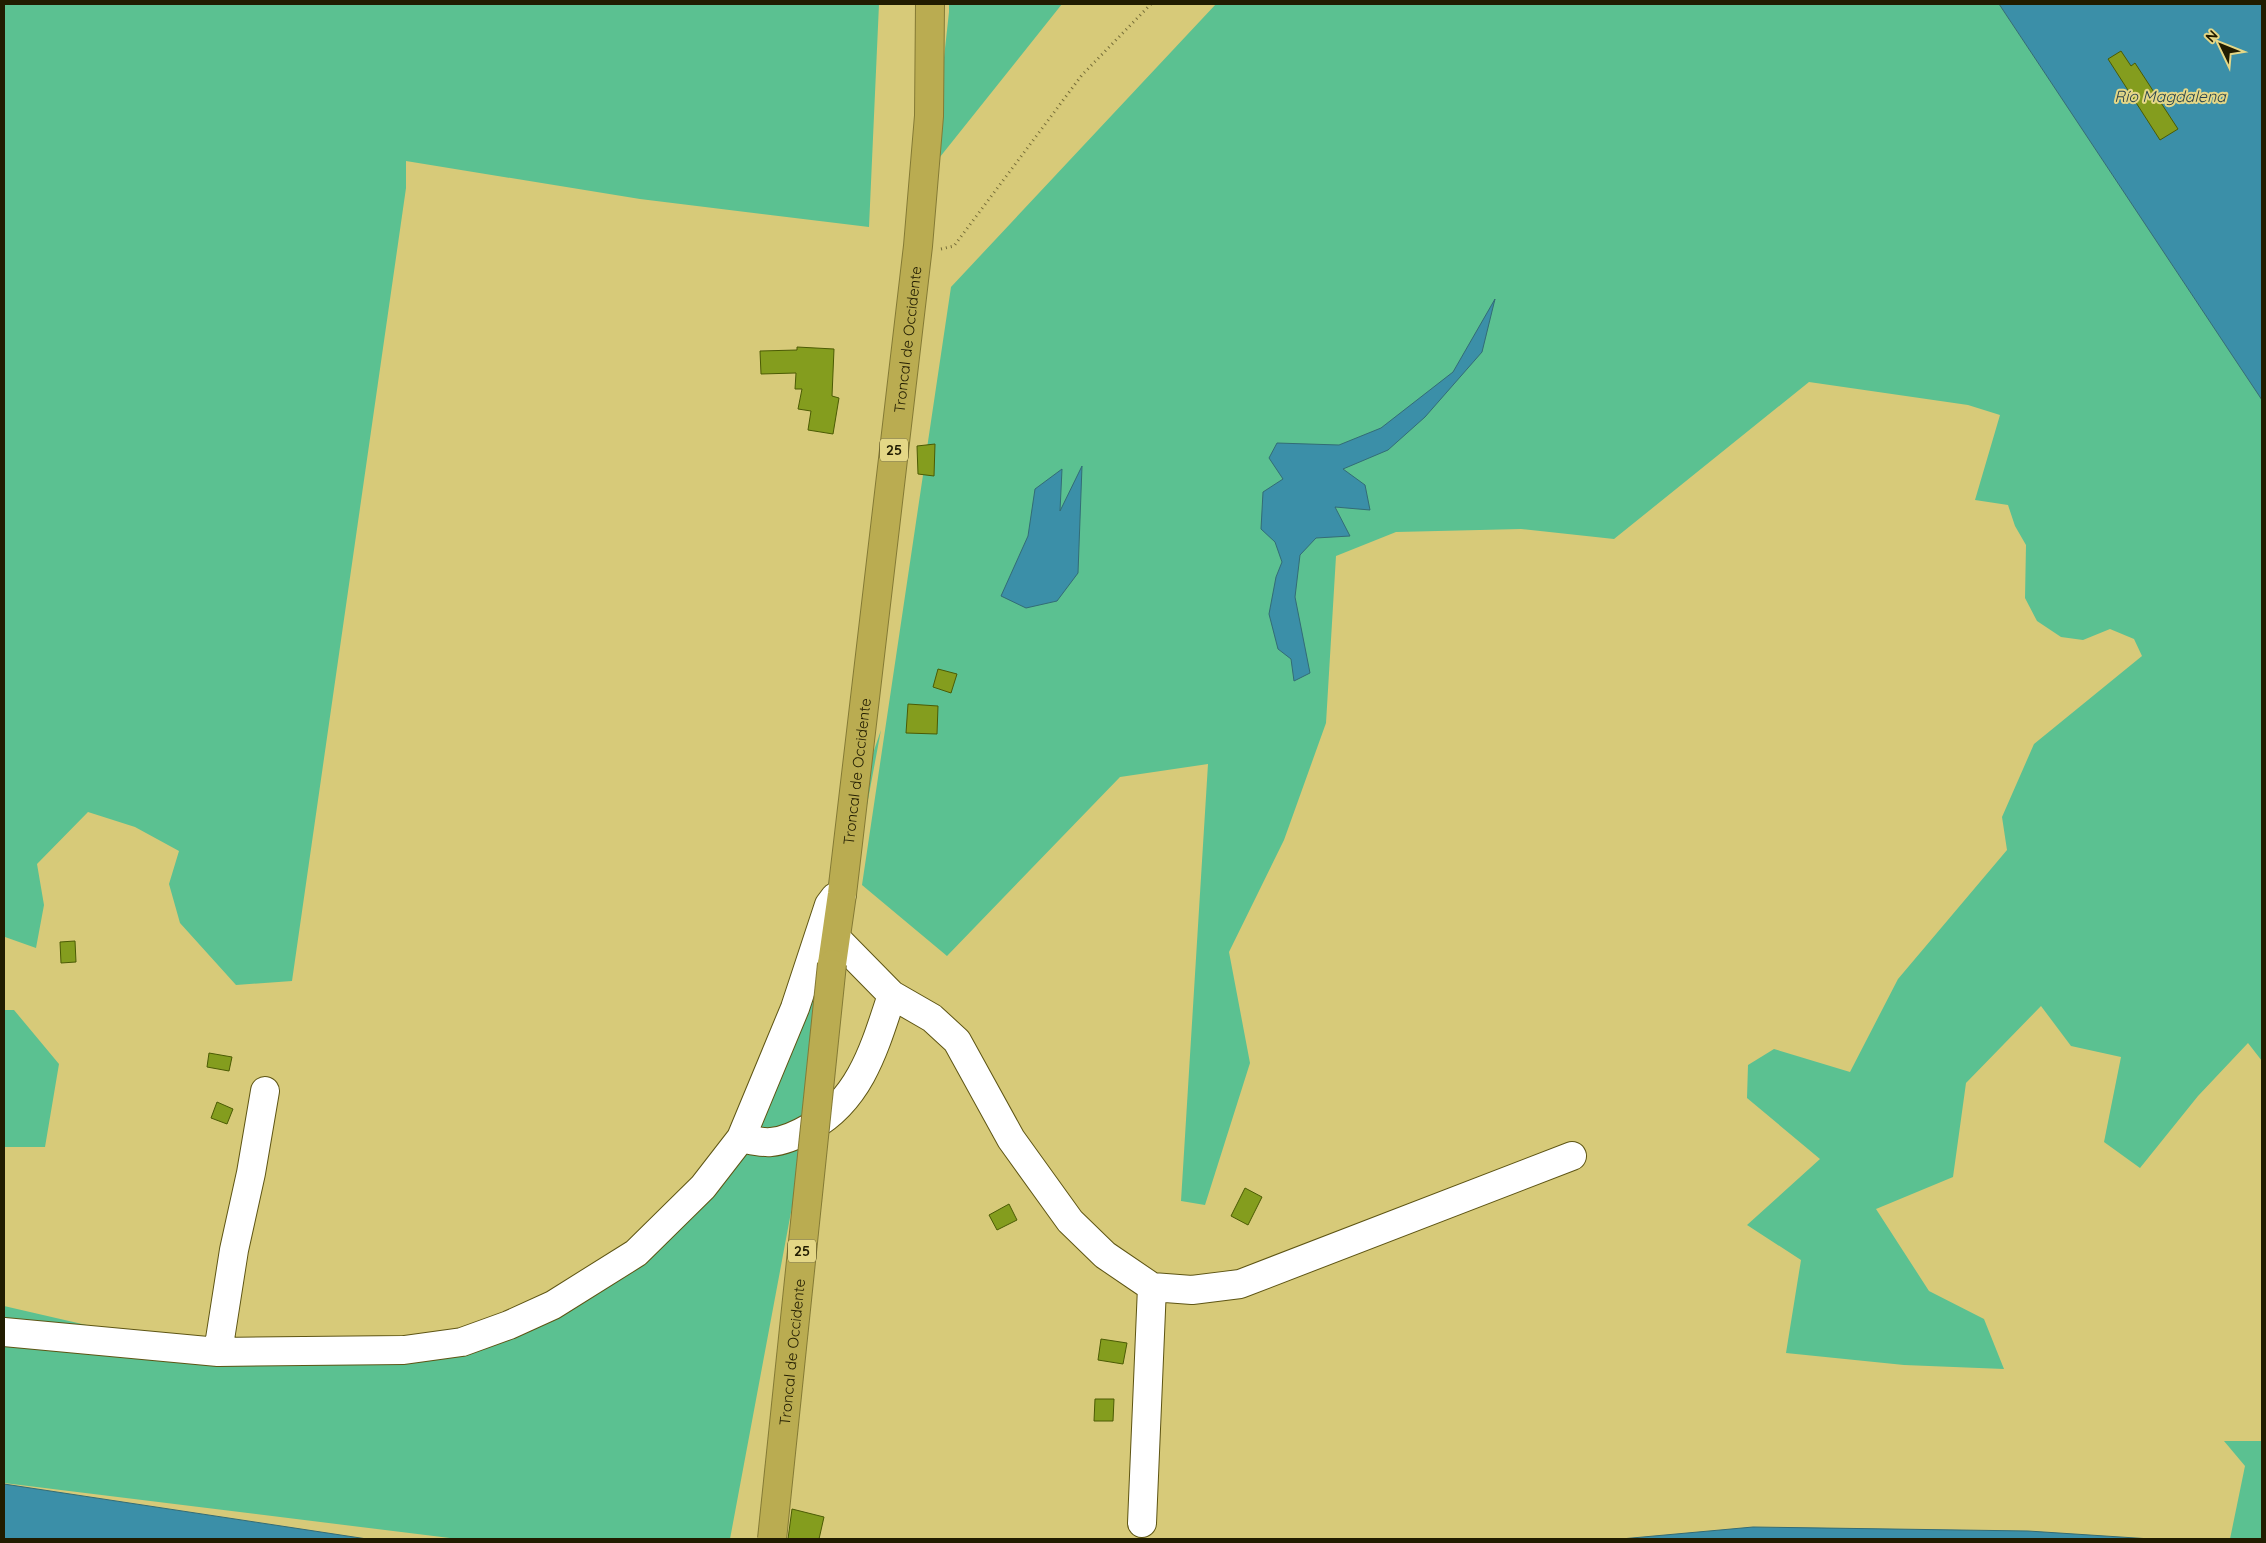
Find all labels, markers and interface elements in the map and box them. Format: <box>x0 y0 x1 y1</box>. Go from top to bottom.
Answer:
north arrow <box>2196 20 2246 70</box>
text: N <box>2201 26 2222 46</box>
water label: Río Magdalena <box>2114 86 2227 106</box>
street label: Troncal de Occidente <box>889 265 925 414</box>
road number: 25 <box>880 438 908 462</box>
street label: Troncal de Occidente <box>838 697 874 846</box>
road number: 25 <box>788 1240 816 1262</box>
street label: Troncal de Occidente <box>774 1278 809 1426</box>

